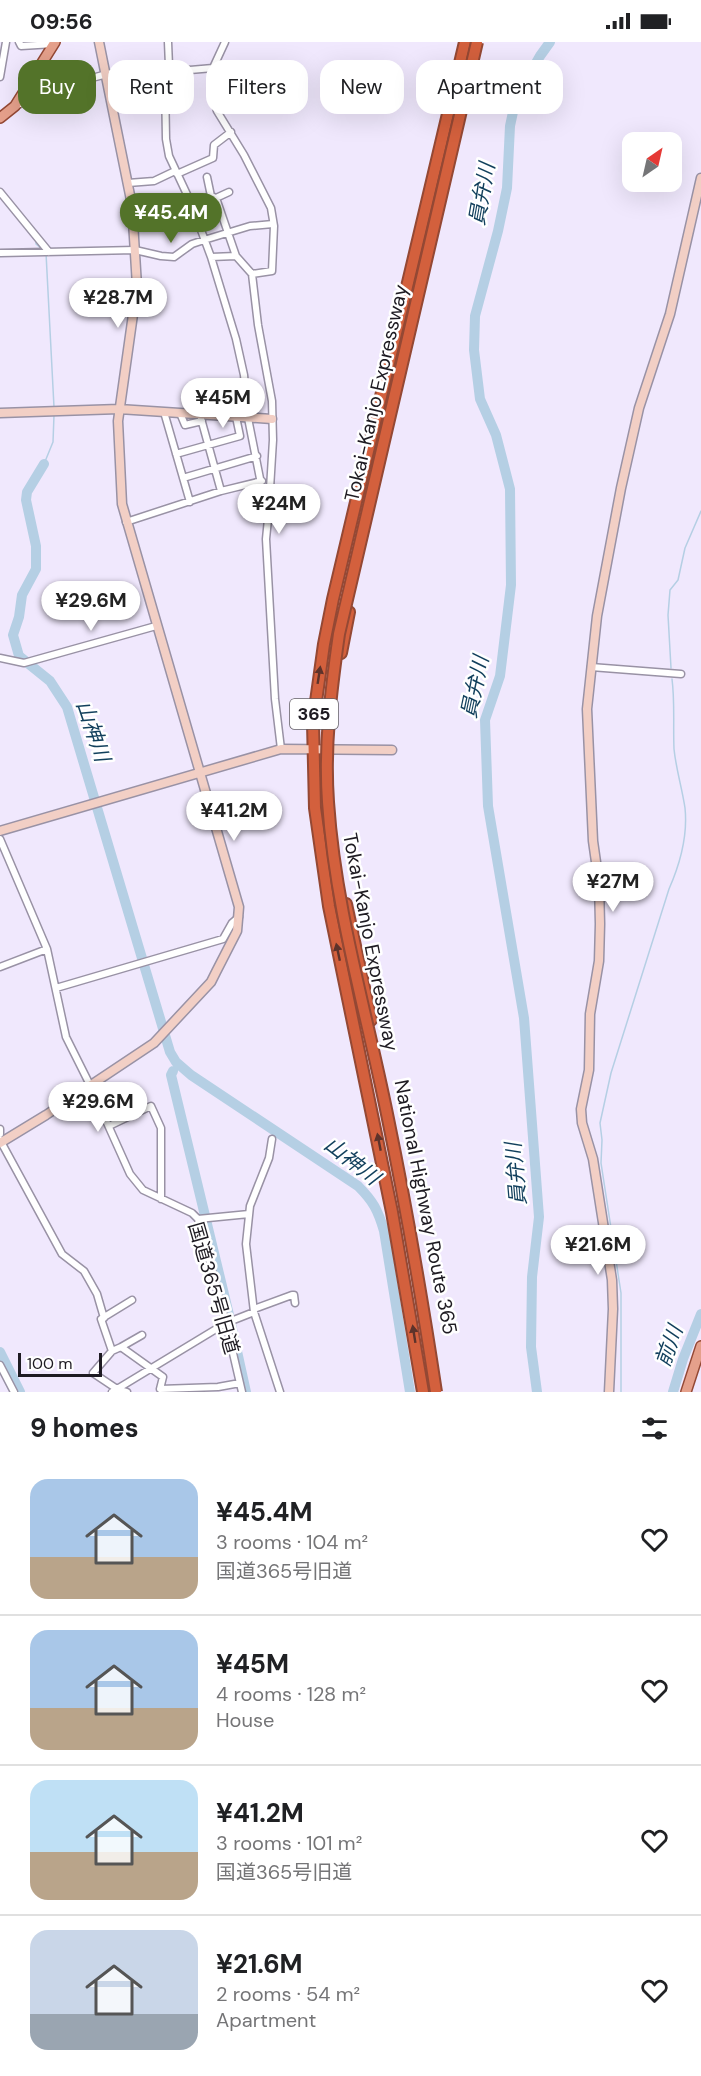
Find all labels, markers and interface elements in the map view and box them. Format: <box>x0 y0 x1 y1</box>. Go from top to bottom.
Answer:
text: 09:56 <box>30 7 93 36</box>
chip: Buy <box>18 60 96 114</box>
chip: Rent <box>108 60 194 114</box>
chip: Filters <box>206 60 308 114</box>
chip: New <box>320 60 404 114</box>
chip: Apartment <box>416 60 563 114</box>
north arrow <box>622 132 682 192</box>
map controls <box>622 132 682 192</box>
water label: 員弁川 <box>463 159 502 227</box>
pin: ¥45.4M <box>122 193 220 244</box>
text: ¥45.4M <box>134 199 208 225</box>
pin: ¥28.7M <box>69 278 167 329</box>
street label: Tokai-Kanjo Expressway <box>338 282 414 504</box>
text: ¥28.7M <box>83 284 153 310</box>
pin: ¥45M <box>187 378 259 429</box>
text: ¥45M <box>195 384 251 410</box>
pin: ¥24M <box>243 484 315 535</box>
text: ¥24M <box>251 490 307 516</box>
pin: ¥29.6M <box>42 581 140 632</box>
text: ¥29.6M <box>55 587 127 613</box>
water label: 員弁川 <box>455 651 496 721</box>
one-way arrow <box>315 665 324 684</box>
water label: 山神川 <box>70 697 117 767</box>
road number: 365 <box>290 699 338 729</box>
pin: ¥41.2M <box>185 791 283 842</box>
text: ¥41.2M <box>200 797 268 823</box>
street label: Tokai-Kanjo Expressway <box>337 831 405 1053</box>
pin: ¥27M <box>577 862 649 913</box>
text: ¥27M <box>587 868 639 894</box>
one-way arrow <box>333 942 343 961</box>
street label: National Highway Route 365 <box>389 1077 463 1337</box>
pin: ¥29.6M <box>49 1082 147 1133</box>
text: ¥29.6M <box>62 1088 134 1114</box>
water label: 山神川 <box>319 1131 387 1193</box>
one-way arrow <box>374 1133 383 1152</box>
water label: 員弁川 <box>499 1139 533 1207</box>
street label: 国道365号旧道 <box>183 1219 245 1357</box>
pin: ¥21.6M <box>549 1225 647 1276</box>
text: ¥21.6M <box>565 1231 631 1257</box>
water label: 前川 <box>649 1320 690 1371</box>
one-way arrow <box>409 1325 418 1344</box>
scale bar <box>18 1350 102 1378</box>
text: 100 m <box>27 1353 72 1374</box>
text: 9 homes <box>30 1411 139 1445</box>
icon: filters <box>638 1412 671 1445</box>
text: ¥45.4M <box>216 1495 312 1529</box>
icon: home <box>78 1503 150 1575</box>
icon: heart <box>638 1523 671 1556</box>
text: 3 rooms · 104 m² <box>216 1529 368 1555</box>
text: 国道365号旧道 <box>216 1558 352 1584</box>
text: ¥45M <box>216 1647 289 1681</box>
icon: home <box>78 1654 150 1726</box>
icon: heart <box>638 1674 671 1707</box>
text: 4 rooms · 128 m² <box>216 1681 366 1707</box>
text: House <box>216 1707 274 1733</box>
text: ¥41.2M <box>216 1796 304 1830</box>
icon: home <box>78 1804 150 1876</box>
icon: heart <box>638 1824 671 1857</box>
text: 3 rooms · 101 m² <box>216 1830 362 1856</box>
text: 国道365号旧道 <box>216 1859 352 1885</box>
text: ¥21.6M <box>216 1947 303 1981</box>
icon: home <box>78 1954 150 2026</box>
icon: heart <box>638 1974 671 2007</box>
text: 2 rooms · 54 m² <box>216 1981 360 2007</box>
text: Apartment <box>216 2007 316 2033</box>

